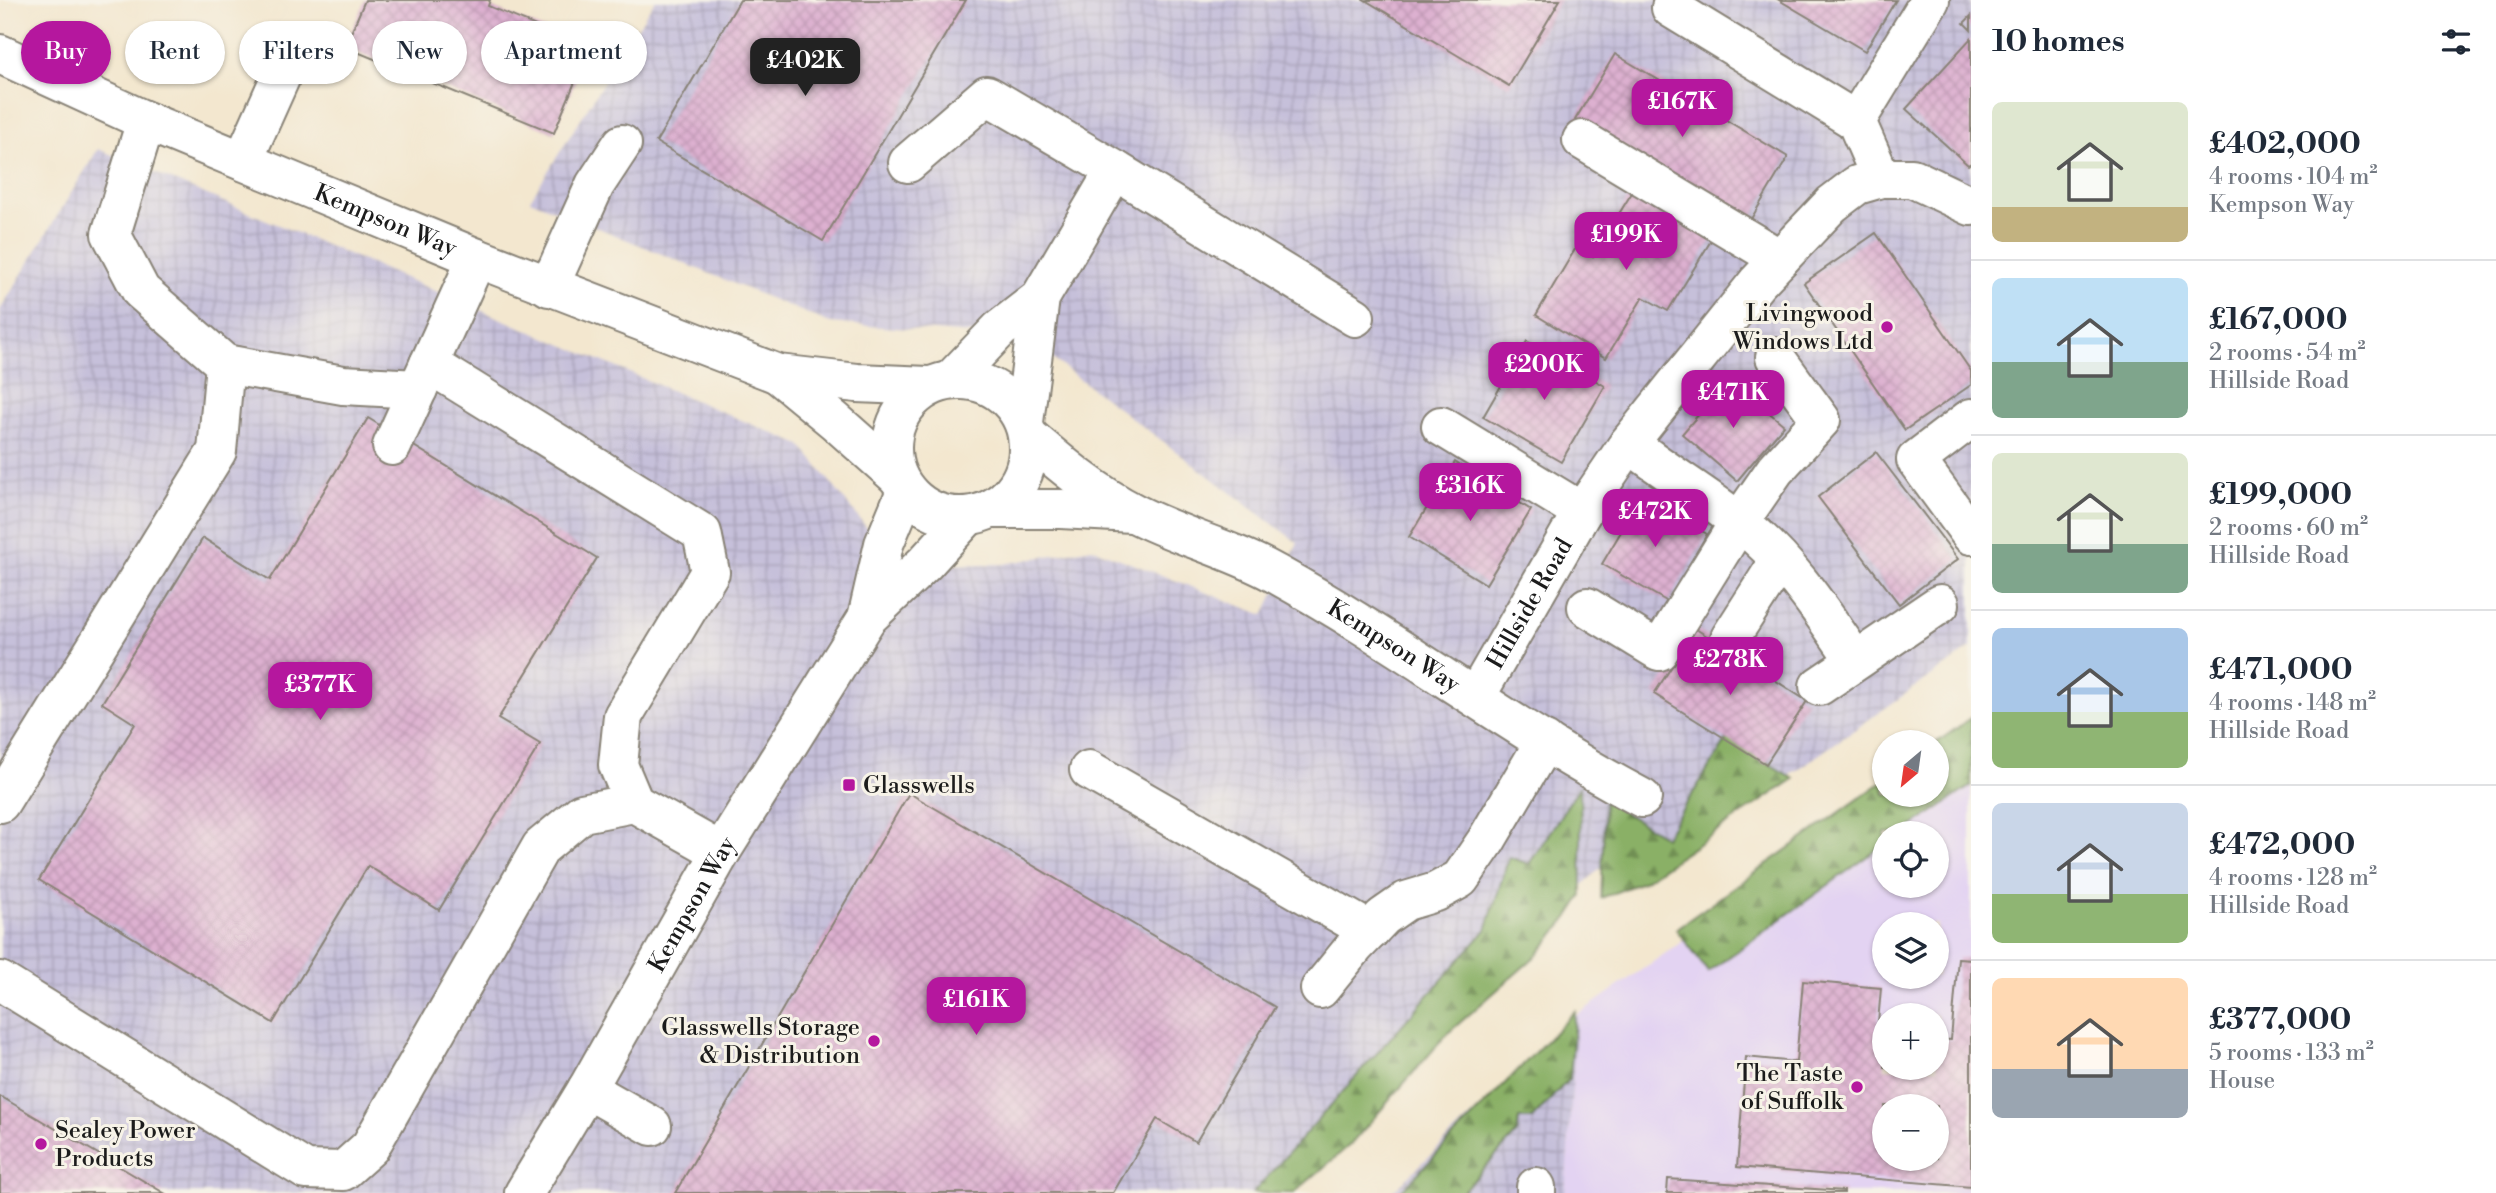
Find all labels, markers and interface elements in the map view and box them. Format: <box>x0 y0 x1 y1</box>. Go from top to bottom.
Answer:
chip: Buy <box>21 21 111 84</box>
chip: Rent <box>125 21 225 84</box>
chip: Filters <box>239 21 358 84</box>
chip: New <box>372 21 467 84</box>
chip: Apartment <box>481 21 647 84</box>
text: 10 homes <box>1992 23 2125 61</box>
icon: filters <box>2437 23 2475 61</box>
pin: £402K <box>756 38 854 98</box>
text: £402K <box>766 47 844 75</box>
pin: £167K <box>1633 80 1731 139</box>
text: £167K <box>1648 88 1716 116</box>
text: £402,000 <box>2209 125 2361 163</box>
icon: home <box>2048 130 2132 214</box>
text: 4 rooms · 104 m² <box>2209 163 2378 191</box>
street label: Kempson Way <box>310 178 461 264</box>
text: Kempson Way <box>2209 191 2354 219</box>
pin: £199K <box>1577 212 1675 272</box>
text: £199K <box>1590 221 1662 249</box>
place label: Livingwood Windows Ltd <box>1732 299 1873 357</box>
text: £167,000 <box>2209 301 2347 339</box>
icon: home <box>2048 306 2132 390</box>
marker: Livingwood Windows Ltd <box>1879 319 1895 335</box>
text: 2 rooms · 54 m² <box>2209 339 2366 367</box>
pin: £200K <box>1495 342 1593 402</box>
text: £200K <box>1504 351 1584 379</box>
text: Hillside Road <box>2209 367 2349 395</box>
pin: £471K <box>1684 370 1782 430</box>
text: £471K <box>1697 379 1769 407</box>
pin: £316K <box>1421 463 1519 523</box>
text: £316K <box>1435 472 1505 500</box>
text: £199,000 <box>2209 476 2352 514</box>
icon: home <box>2048 481 2132 565</box>
pin: £472K <box>1606 490 1704 549</box>
text: £472K <box>1618 498 1692 526</box>
text: 2 rooms · 60 m² <box>2209 514 2368 542</box>
street label: Hillside Road <box>1481 533 1580 675</box>
text: Hillside Road <box>2209 542 2349 570</box>
street label: Kempson Way <box>1322 593 1466 700</box>
pin: £278K <box>1681 638 1779 697</box>
text: £278K <box>1693 646 1767 674</box>
text: £471,000 <box>2209 651 2353 689</box>
icon: home <box>2048 656 2132 740</box>
pin: £377K <box>271 662 369 722</box>
text: £377K <box>284 671 356 699</box>
text: 4 rooms · 148 m² <box>2209 689 2376 717</box>
text: Hillside Road <box>2209 717 2349 745</box>
north arrow <box>1872 730 1950 807</box>
map controls <box>1872 730 1949 1171</box>
place label: Glasswells <box>863 771 975 801</box>
marker: Glasswells <box>841 777 857 793</box>
button: locate <box>1872 821 1949 898</box>
text: £472,000 <box>2209 826 2355 864</box>
street label: Kempson Way <box>642 831 743 978</box>
icon: home <box>2048 831 2132 915</box>
text: 4 rooms · 128 m² <box>2209 864 2377 892</box>
text: Hillside Road <box>2209 892 2349 920</box>
button: layers <box>1872 912 1949 989</box>
pin: £161K <box>927 978 1025 1037</box>
text: £161K <box>943 986 1009 1014</box>
text: £377,000 <box>2209 1001 2351 1039</box>
button: + <box>1872 1003 1949 1080</box>
icon: home <box>2048 1006 2132 1090</box>
place label: Glasswells Storage & Distribution <box>661 1013 860 1071</box>
marker: Glasswells Storage & Distribution <box>866 1033 882 1049</box>
text: 5 rooms · 133 m² <box>2209 1039 2374 1067</box>
place label: The Taste of Suffolk <box>1736 1059 1844 1117</box>
text: House <box>2209 1067 2275 1095</box>
marker: The Taste of Suffolk <box>1849 1079 1865 1095</box>
button: − <box>1872 1094 1949 1171</box>
place label: Sealey Power Products <box>55 1116 196 1174</box>
marker: Sealey Power Products <box>33 1136 49 1152</box>

